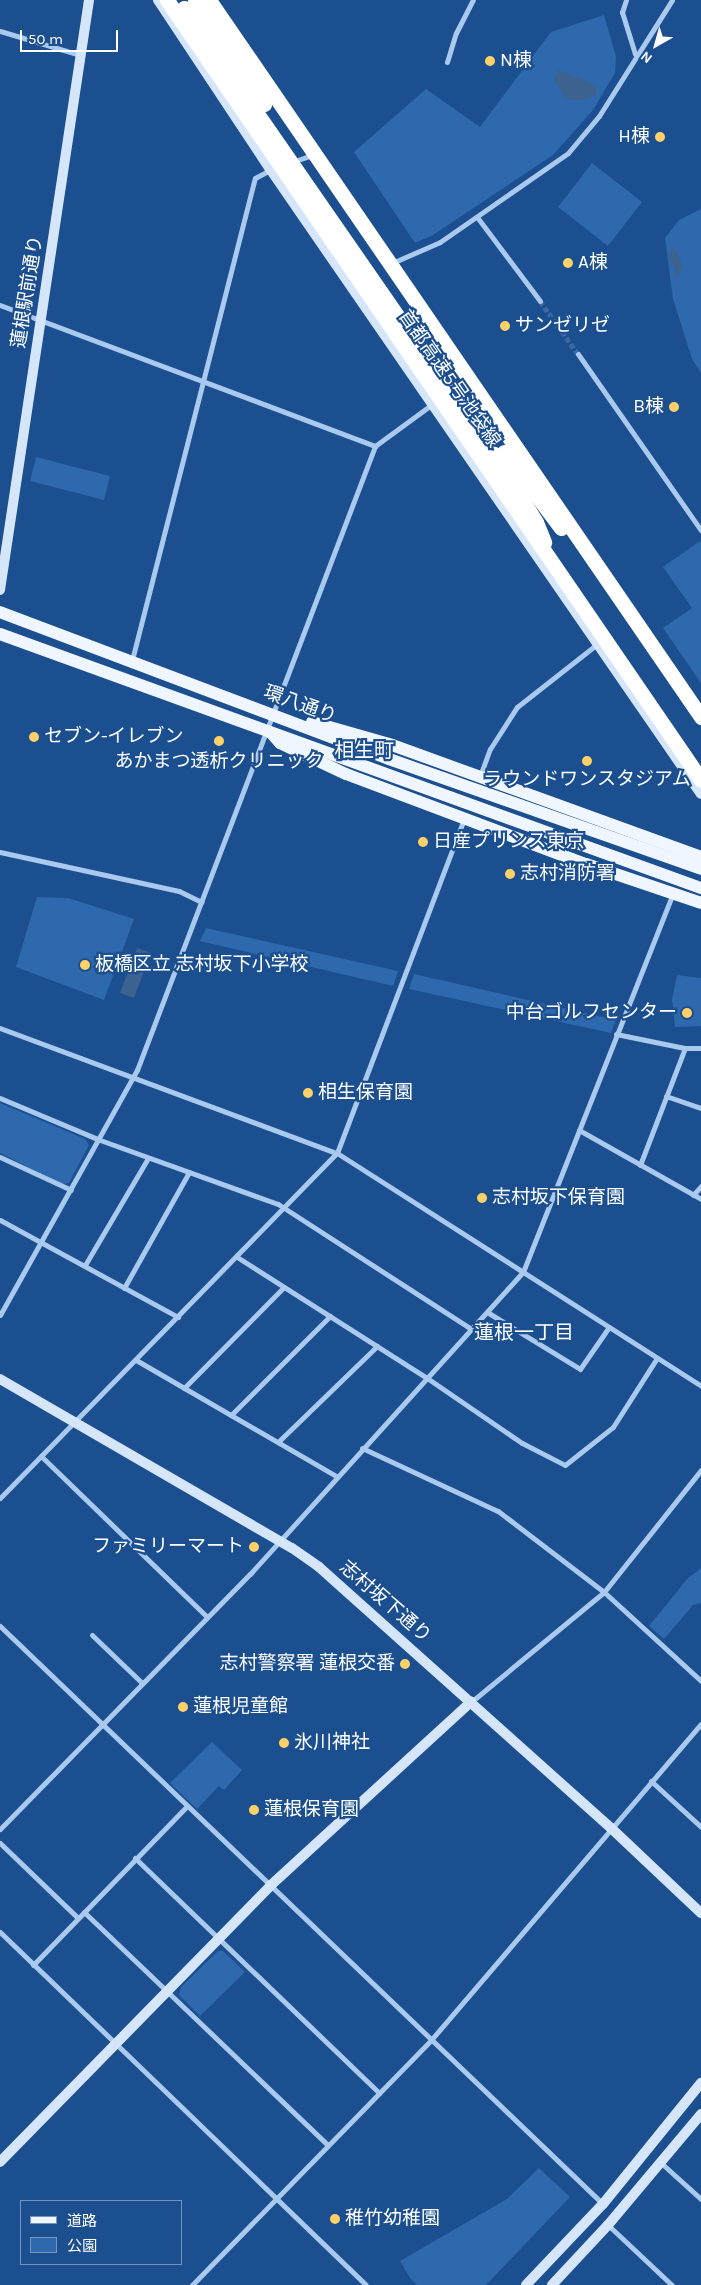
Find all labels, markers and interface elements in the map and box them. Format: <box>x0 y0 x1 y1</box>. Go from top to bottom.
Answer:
scale bar <box>22 20 120 52</box>
north arrow <box>631 20 681 70</box>
text: 50 m <box>28 30 63 48</box>
text: N <box>637 47 656 67</box>
place label: N棟 <box>500 50 532 72</box>
marker: N棟 <box>484 55 496 67</box>
place label: H棟 <box>618 126 650 148</box>
marker: H棟 <box>654 131 666 143</box>
street label: 蓮根駅前通り <box>8 234 48 350</box>
place label: A棟 <box>578 252 608 274</box>
marker: A棟 <box>562 257 574 269</box>
street label: 首都高速5号池袋線 <box>393 306 505 452</box>
place label: サンゼリゼ <box>515 315 610 337</box>
marker: サンゼリゼ <box>499 320 511 332</box>
place label: B棟 <box>633 396 664 418</box>
marker: B棟 <box>668 401 680 413</box>
street label: 環八通り <box>260 681 340 729</box>
place label: セブン-イレブン <box>44 726 184 748</box>
marker: セブン-イレブン <box>28 731 40 743</box>
marker: あかまつ透析クリニック <box>212 734 226 748</box>
district label: 相生町 <box>334 738 394 762</box>
place label: あかまつ透析クリニック <box>115 751 323 773</box>
marker: ラウンドワンスタジアム <box>581 755 593 767</box>
place label: ラウンドワンスタジアム <box>483 769 691 791</box>
place label: 日産プリンス東京 <box>433 831 585 853</box>
marker: 日産プリンス東京 <box>417 836 429 848</box>
place label: 志村消防署 <box>520 863 615 885</box>
marker: 志村消防署 <box>504 868 516 880</box>
place label: 板橋区立 志村坂下小学校 <box>95 954 309 976</box>
marker: 板橋区立 志村坂下小学校 <box>79 959 91 971</box>
place label: 中台ゴルフセンター <box>506 1002 677 1024</box>
marker: 中台ゴルフセンター <box>681 1007 693 1019</box>
place label: 相生保育園 <box>318 1082 413 1104</box>
marker: 相生保育園 <box>302 1087 314 1099</box>
place label: 志村坂下保育園 <box>492 1187 625 1209</box>
marker: 志村坂下保育園 <box>476 1192 488 1204</box>
district label: 蓮根一丁目 <box>474 1320 574 1344</box>
place label: ファミリーマート <box>92 1536 244 1558</box>
marker: ファミリーマート <box>248 1541 260 1553</box>
street label: 志村坂下通り <box>335 1556 435 1648</box>
place label: 志村警察署 蓮根交番 <box>219 1653 395 1675</box>
marker: 志村警察署 蓮根交番 <box>399 1658 411 1670</box>
place label: 蓮根児童館 <box>193 1696 288 1718</box>
marker: 蓮根児童館 <box>177 1701 189 1713</box>
place label: 氷川神社 <box>294 1732 370 1754</box>
marker: 氷川神社 <box>278 1737 290 1749</box>
place label: 蓮根保育園 <box>264 1799 359 1821</box>
marker: 蓮根保育園 <box>248 1804 260 1816</box>
legend <box>20 2200 182 2265</box>
place label: 稚竹幼稚園 <box>345 2208 440 2230</box>
text: 道路 <box>67 2212 97 2230</box>
marker: 稚竹幼稚園 <box>329 2213 341 2225</box>
text: 公園 <box>67 2237 97 2255</box>

